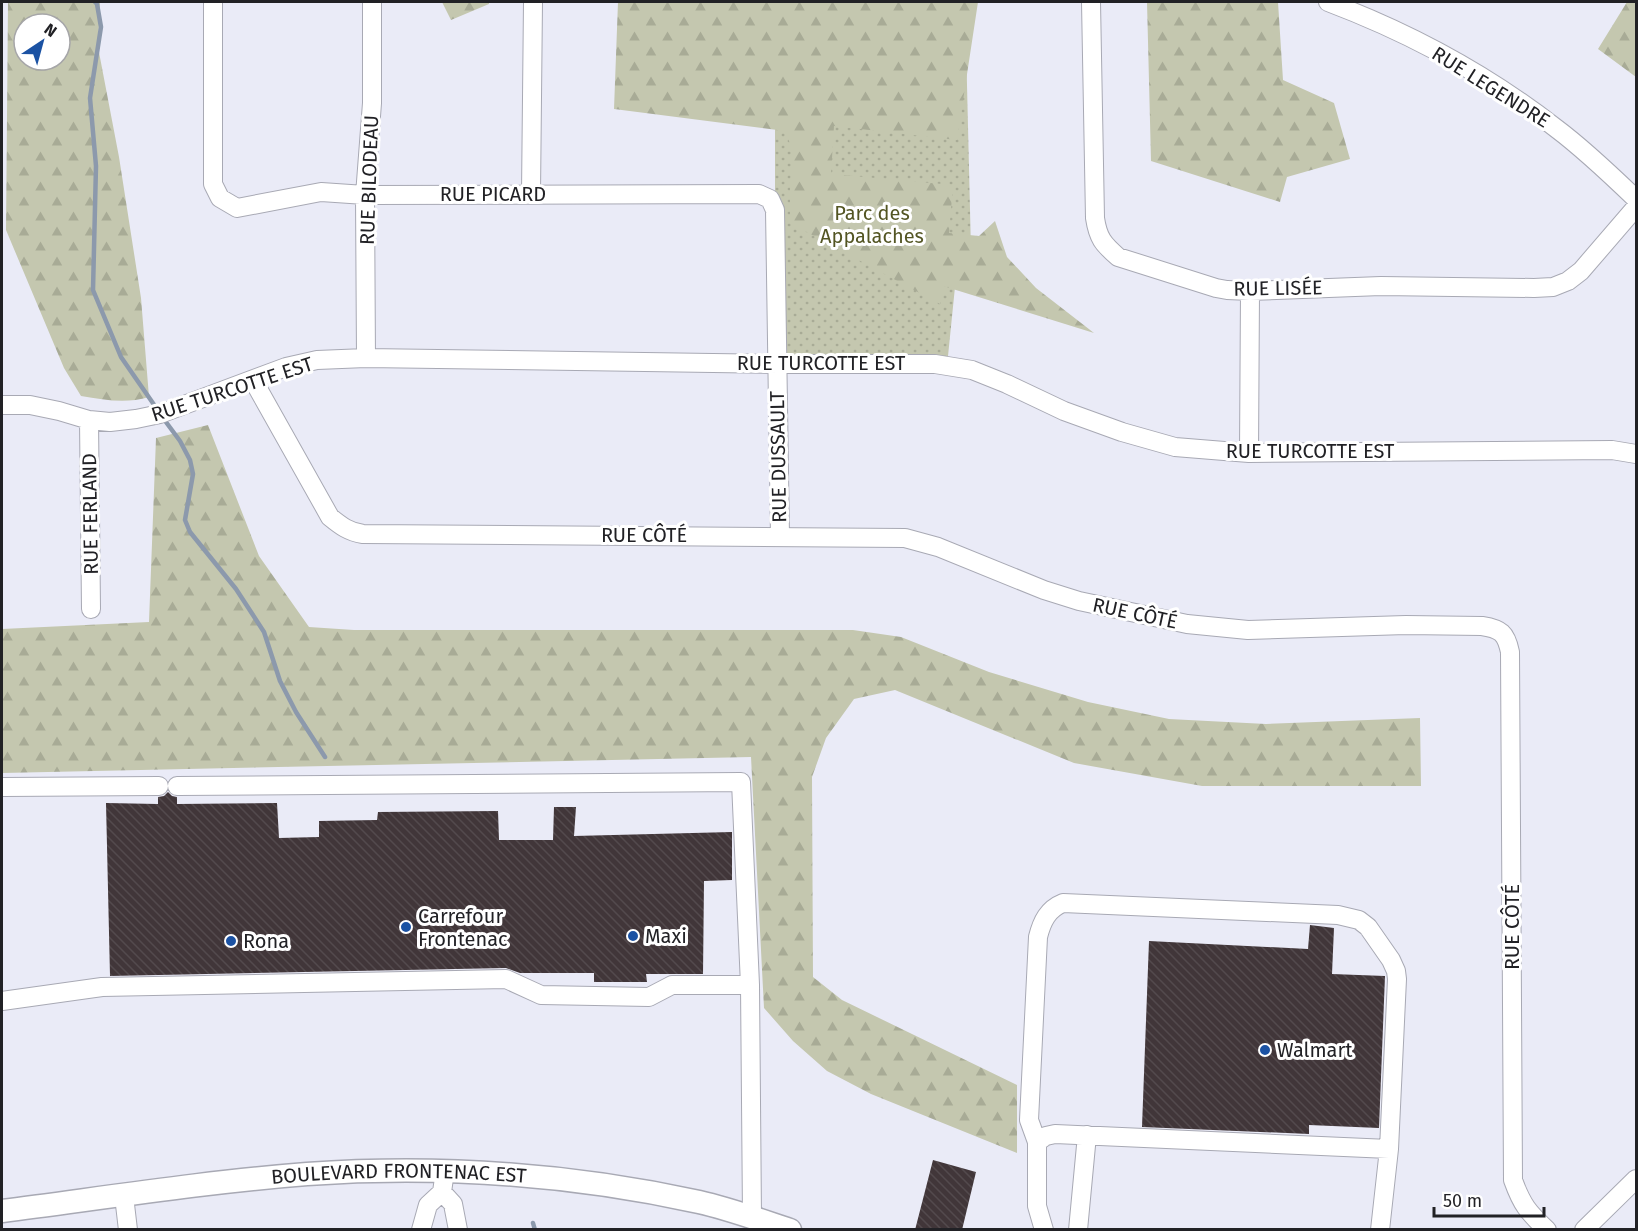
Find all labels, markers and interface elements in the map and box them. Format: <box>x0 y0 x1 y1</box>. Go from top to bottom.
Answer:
north arrow <box>12 12 72 72</box>
text: N <box>41 19 60 41</box>
street label: RUE LEGENDRE <box>1428 41 1554 133</box>
street label: RUE BILODEAU <box>355 114 383 246</box>
street label: RUE PICARD <box>440 182 546 206</box>
park label: Parc des Appalaches <box>820 201 924 248</box>
street label: RUE LISÉE <box>1233 275 1323 301</box>
street label: RUE TURCOTTE EST <box>148 351 317 426</box>
street label: RUE TURCOTTE EST <box>737 351 906 375</box>
street label: RUE DUSSAULT <box>765 390 791 523</box>
street label: RUE TURCOTTE EST <box>1226 439 1395 463</box>
street label: RUE FERLAND <box>77 453 103 575</box>
street label: RUE CÔTÉ <box>601 523 687 547</box>
street label: RUE CÔTÉ <box>1090 592 1180 634</box>
street label: RUE CÔTÉ <box>1500 884 1524 970</box>
place label: Carrefour Frontenac <box>418 904 508 951</box>
marker: Carrefour Frontenac <box>399 920 413 934</box>
place label: Maxi <box>645 924 687 948</box>
place label: Rona <box>243 929 289 953</box>
marker: Maxi <box>626 929 640 943</box>
marker: Rona <box>224 934 238 948</box>
place label: Walmart <box>1277 1038 1353 1062</box>
marker: Walmart <box>1258 1043 1272 1057</box>
street label: BOULEVARD FRONTENAC EST <box>270 1159 528 1189</box>
scale bar <box>1434 1180 1544 1218</box>
text: 50 m <box>1443 1190 1482 1212</box>

